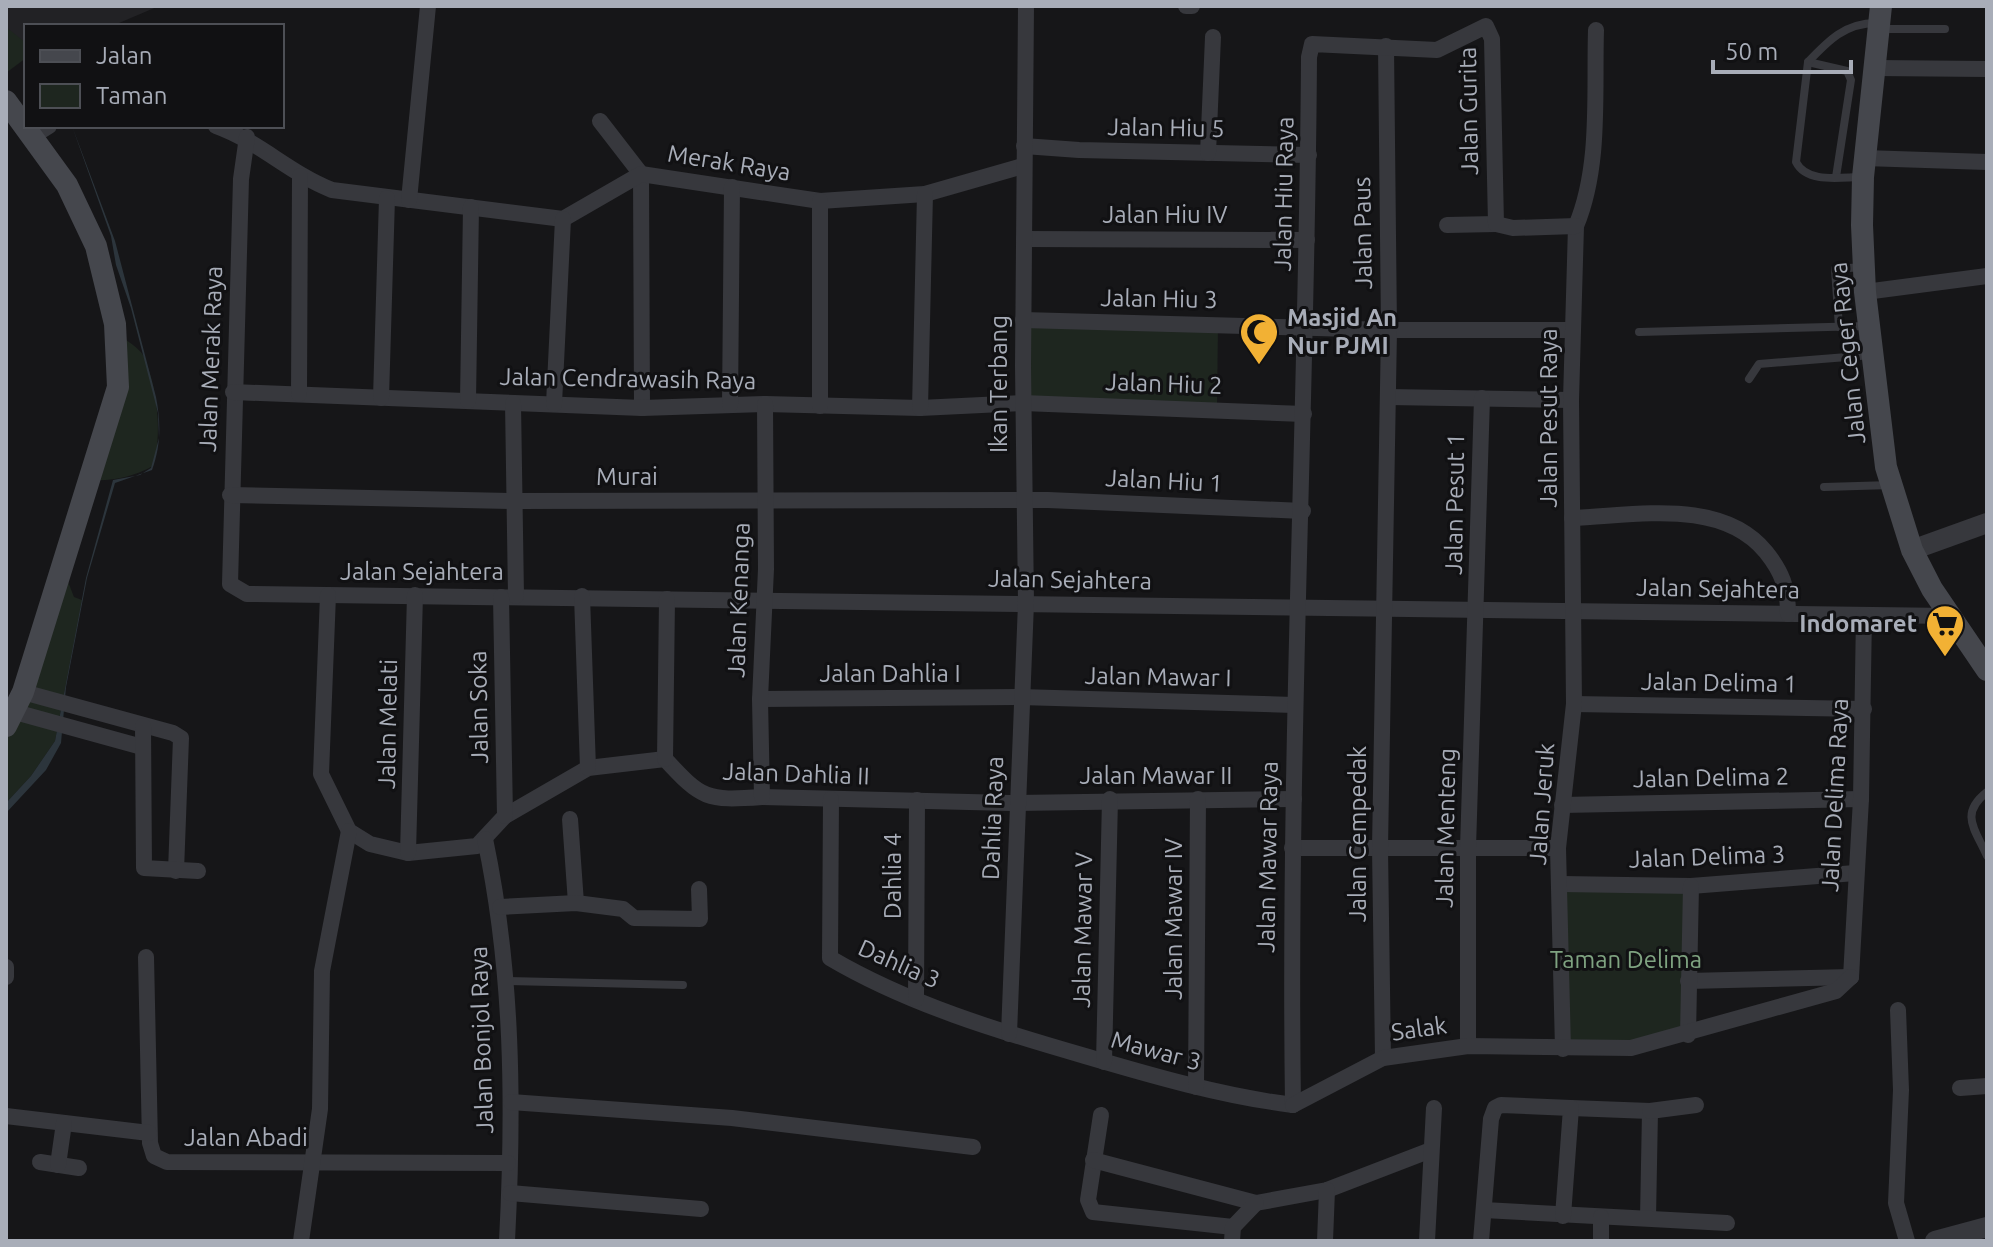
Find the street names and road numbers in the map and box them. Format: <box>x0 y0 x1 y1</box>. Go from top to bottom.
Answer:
street label: Jalan Gurita <box>1454 47 1483 175</box>
street label: Jalan Hiu 5 <box>1107 113 1225 142</box>
street label: Jalan Hiu Raya <box>1269 116 1298 272</box>
street label: Merak Raya <box>666 139 793 186</box>
street label: Jalan Paus <box>1348 176 1377 290</box>
street label: Jalan Hiu IV <box>1102 201 1228 228</box>
street label: Jalan Ceger Raya <box>1825 261 1870 445</box>
street label: Jalan Merak Raya <box>194 265 227 453</box>
street label: Jalan Hiu 3 <box>1100 284 1218 313</box>
street label: Ikan Terbang <box>985 315 1012 453</box>
street label: Jalan Pesut Raya <box>1535 328 1562 508</box>
street label: Jalan Cendrawasih Raya <box>500 363 757 394</box>
street label: Jalan Hiu 2 <box>1105 368 1223 399</box>
street label: Jalan Pesut 1 <box>1440 433 1469 575</box>
street label: Murai <box>596 463 658 490</box>
street label: Jalan Hiu 1 <box>1105 464 1223 497</box>
street label: Jalan Kenanga <box>722 522 755 678</box>
street label: Jalan Sejahtera <box>340 558 504 585</box>
street label: Jalan Sejahtera <box>988 565 1152 594</box>
street label: Jalan Sejahtera <box>1636 574 1800 603</box>
street label: Jalan Soka <box>464 650 493 764</box>
street label: Jalan Melati <box>373 659 402 789</box>
street label: Jalan Dahlia I <box>819 660 961 687</box>
street label: Jalan Mawar I <box>1084 662 1232 691</box>
street label: Jalan Delima 1 <box>1641 668 1797 697</box>
street label: Jalan Delima Raya <box>1816 697 1853 893</box>
street label: Jalan Jeruk <box>1524 742 1559 866</box>
street label: Jalan Cempedak <box>1344 746 1371 922</box>
street label: Jalan Menteng <box>1431 748 1460 908</box>
street label: Dahlia Raya <box>977 756 1008 880</box>
street label: Jalan Dahlia II <box>722 757 870 790</box>
street label: Jalan Mawar Raya <box>1252 761 1283 953</box>
street label: Jalan Mawar II <box>1080 762 1233 789</box>
street label: Jalan Delima 2 <box>1633 763 1789 792</box>
street label: Dahlia 4 <box>879 833 906 919</box>
street label: Jalan Mawar IV <box>1160 838 1187 1000</box>
street label: Jalan Delima 3 <box>1628 840 1786 873</box>
street label: Jalan Mawar V <box>1068 852 1097 1008</box>
street label: Dahlia 3 <box>854 934 944 993</box>
street label: Jalan Bonjol Raya <box>465 946 498 1134</box>
street label: Salak <box>1389 1011 1448 1046</box>
street label: Mawar 3 <box>1108 1026 1204 1075</box>
street label: Jalan Abadi <box>184 1124 308 1151</box>

